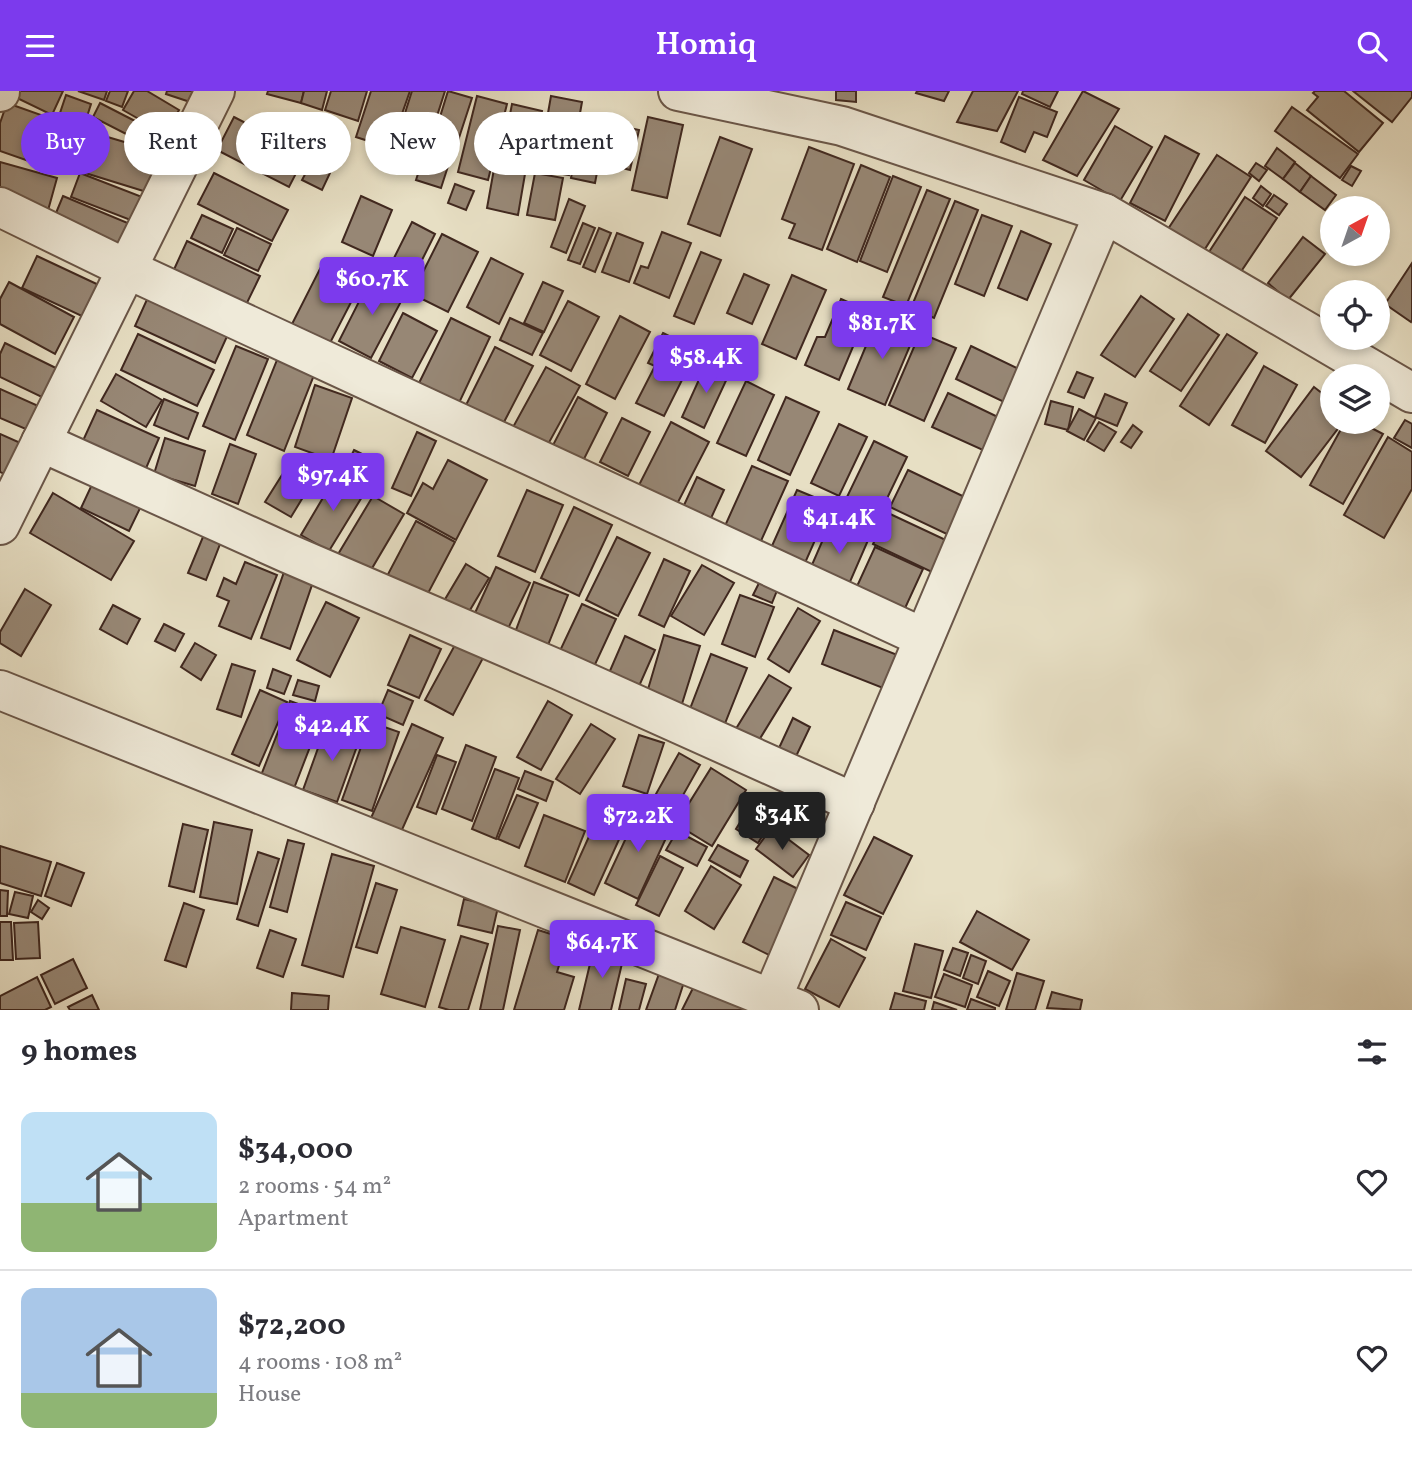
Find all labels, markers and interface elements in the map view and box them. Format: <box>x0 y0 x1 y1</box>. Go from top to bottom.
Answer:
text: Homiq <box>655 24 757 68</box>
icon: menu <box>21 27 59 65</box>
icon: search <box>1353 27 1391 65</box>
chip: Buy <box>21 112 110 175</box>
chip: Rent <box>124 112 222 175</box>
chip: Filters <box>236 112 351 175</box>
chip: New <box>365 112 460 175</box>
chip: Apartment <box>474 112 638 175</box>
north arrow <box>1320 196 1390 266</box>
map controls <box>1320 196 1390 434</box>
pin: $60.7K <box>315 257 429 317</box>
text: $60.7K <box>335 264 409 296</box>
button: locate <box>1320 280 1390 350</box>
pin: $81.7K <box>825 301 939 361</box>
text: $81.7K <box>848 308 916 340</box>
pin: $58.4K <box>649 335 763 395</box>
text: $58.4K <box>669 342 743 374</box>
button: layers <box>1320 364 1390 434</box>
pin: $97.4K <box>276 453 390 513</box>
text: $97.4K <box>297 460 369 492</box>
pin: $41.4K <box>782 497 896 556</box>
text: $41.4K <box>802 503 876 535</box>
pin: $42.4K <box>275 703 389 763</box>
text: $42.4K <box>294 710 370 742</box>
pin: $34K <box>741 793 823 852</box>
pin: $72.2K <box>581 795 695 854</box>
text: $34K <box>754 799 810 831</box>
text: $72.2K <box>603 801 673 833</box>
pin: $64.7K <box>545 921 659 980</box>
text: $64.7K <box>566 927 638 959</box>
text: 9 homes <box>21 1031 137 1073</box>
icon: filters <box>1353 1033 1391 1071</box>
text: $34,000 <box>238 1129 353 1171</box>
icon: home <box>77 1140 161 1224</box>
icon: heart <box>1353 1163 1391 1201</box>
text: 2 rooms · 54 m² <box>238 1171 391 1203</box>
text: Apartment <box>238 1203 349 1235</box>
text: $72,200 <box>238 1305 346 1347</box>
icon: home <box>77 1316 161 1400</box>
icon: heart <box>1353 1339 1391 1377</box>
text: 4 rooms · 108 m² <box>238 1347 402 1379</box>
text: House <box>238 1379 301 1411</box>

